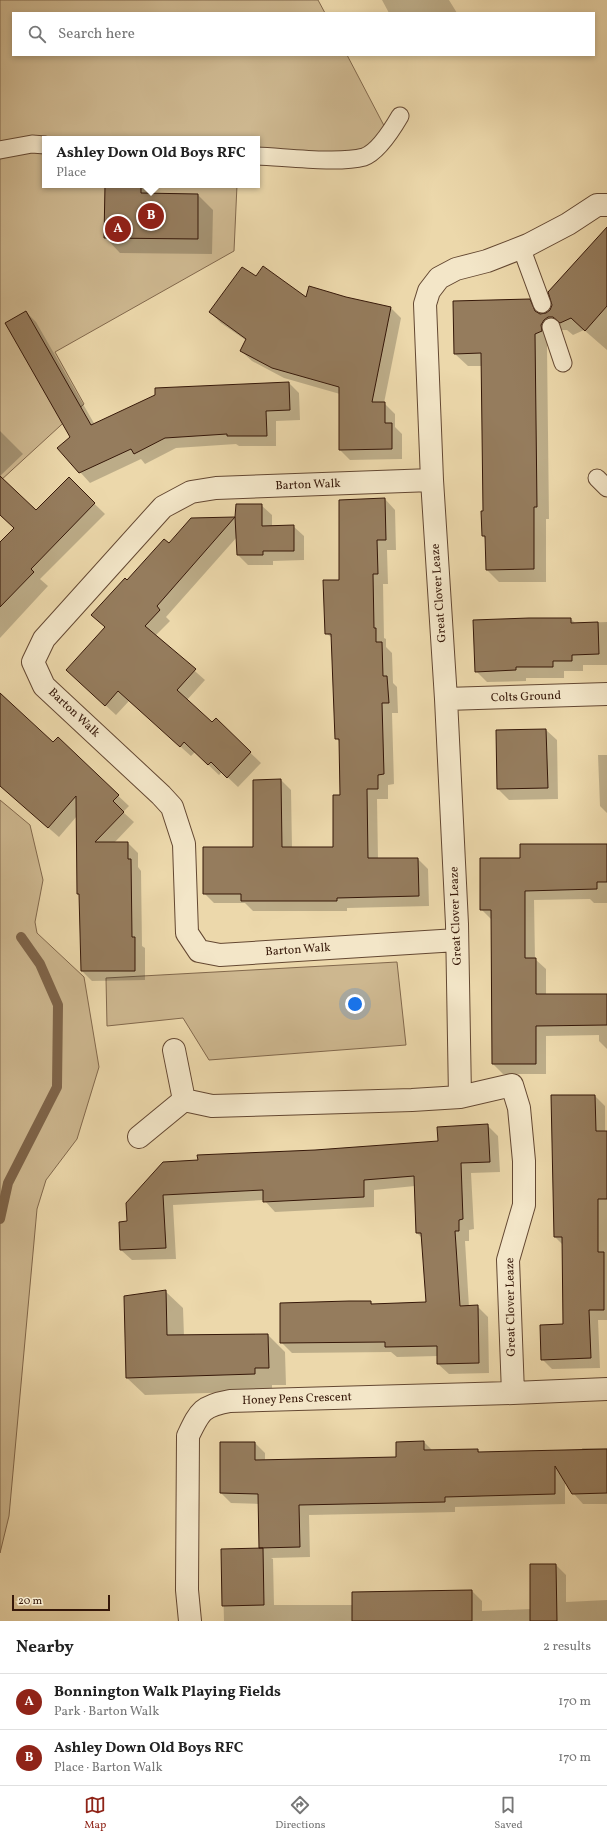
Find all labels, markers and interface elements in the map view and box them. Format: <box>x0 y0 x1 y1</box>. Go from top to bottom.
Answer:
search box <box>12 12 595 56</box>
icon: search <box>26 23 48 45</box>
text: Search here <box>58 24 135 45</box>
popup <box>42 136 260 188</box>
text: Ashley Down Old Boys RFC <box>56 143 246 164</box>
text: Place <box>56 164 86 182</box>
pin: B <box>138 201 164 231</box>
pin: A <box>105 214 131 244</box>
street label: Barton Walk <box>275 476 341 494</box>
street label: Great Clover Leaze <box>428 543 450 643</box>
street label: Barton Walk <box>45 685 104 741</box>
street label: Colts Ground <box>491 688 562 706</box>
street label: Great Clover Leaze <box>446 866 466 966</box>
street label: Barton Walk <box>265 940 332 960</box>
your location <box>345 994 365 1014</box>
street label: Great Clover Leaze <box>502 1257 520 1357</box>
street label: Honey Pens Crescent <box>242 1389 352 1409</box>
scale bar <box>12 1593 110 1612</box>
text: 20 m <box>18 1594 42 1609</box>
text: Nearby <box>16 1636 74 1659</box>
text: 2 results <box>543 1638 591 1656</box>
text: Bonnington Walk Playing Fields <box>54 1682 281 1703</box>
text: A <box>24 1693 34 1711</box>
text: 170 m <box>558 1693 591 1711</box>
text: Park · Barton Walk <box>54 1703 159 1721</box>
text: Ashley Down Old Boys RFC <box>54 1738 243 1759</box>
text: B <box>25 1749 33 1767</box>
text: 170 m <box>558 1749 591 1767</box>
text: Place · Barton Walk <box>54 1759 163 1777</box>
tab: Map <box>84 1794 106 1833</box>
tab: Directions <box>275 1794 326 1833</box>
tab: Saved <box>494 1794 523 1833</box>

